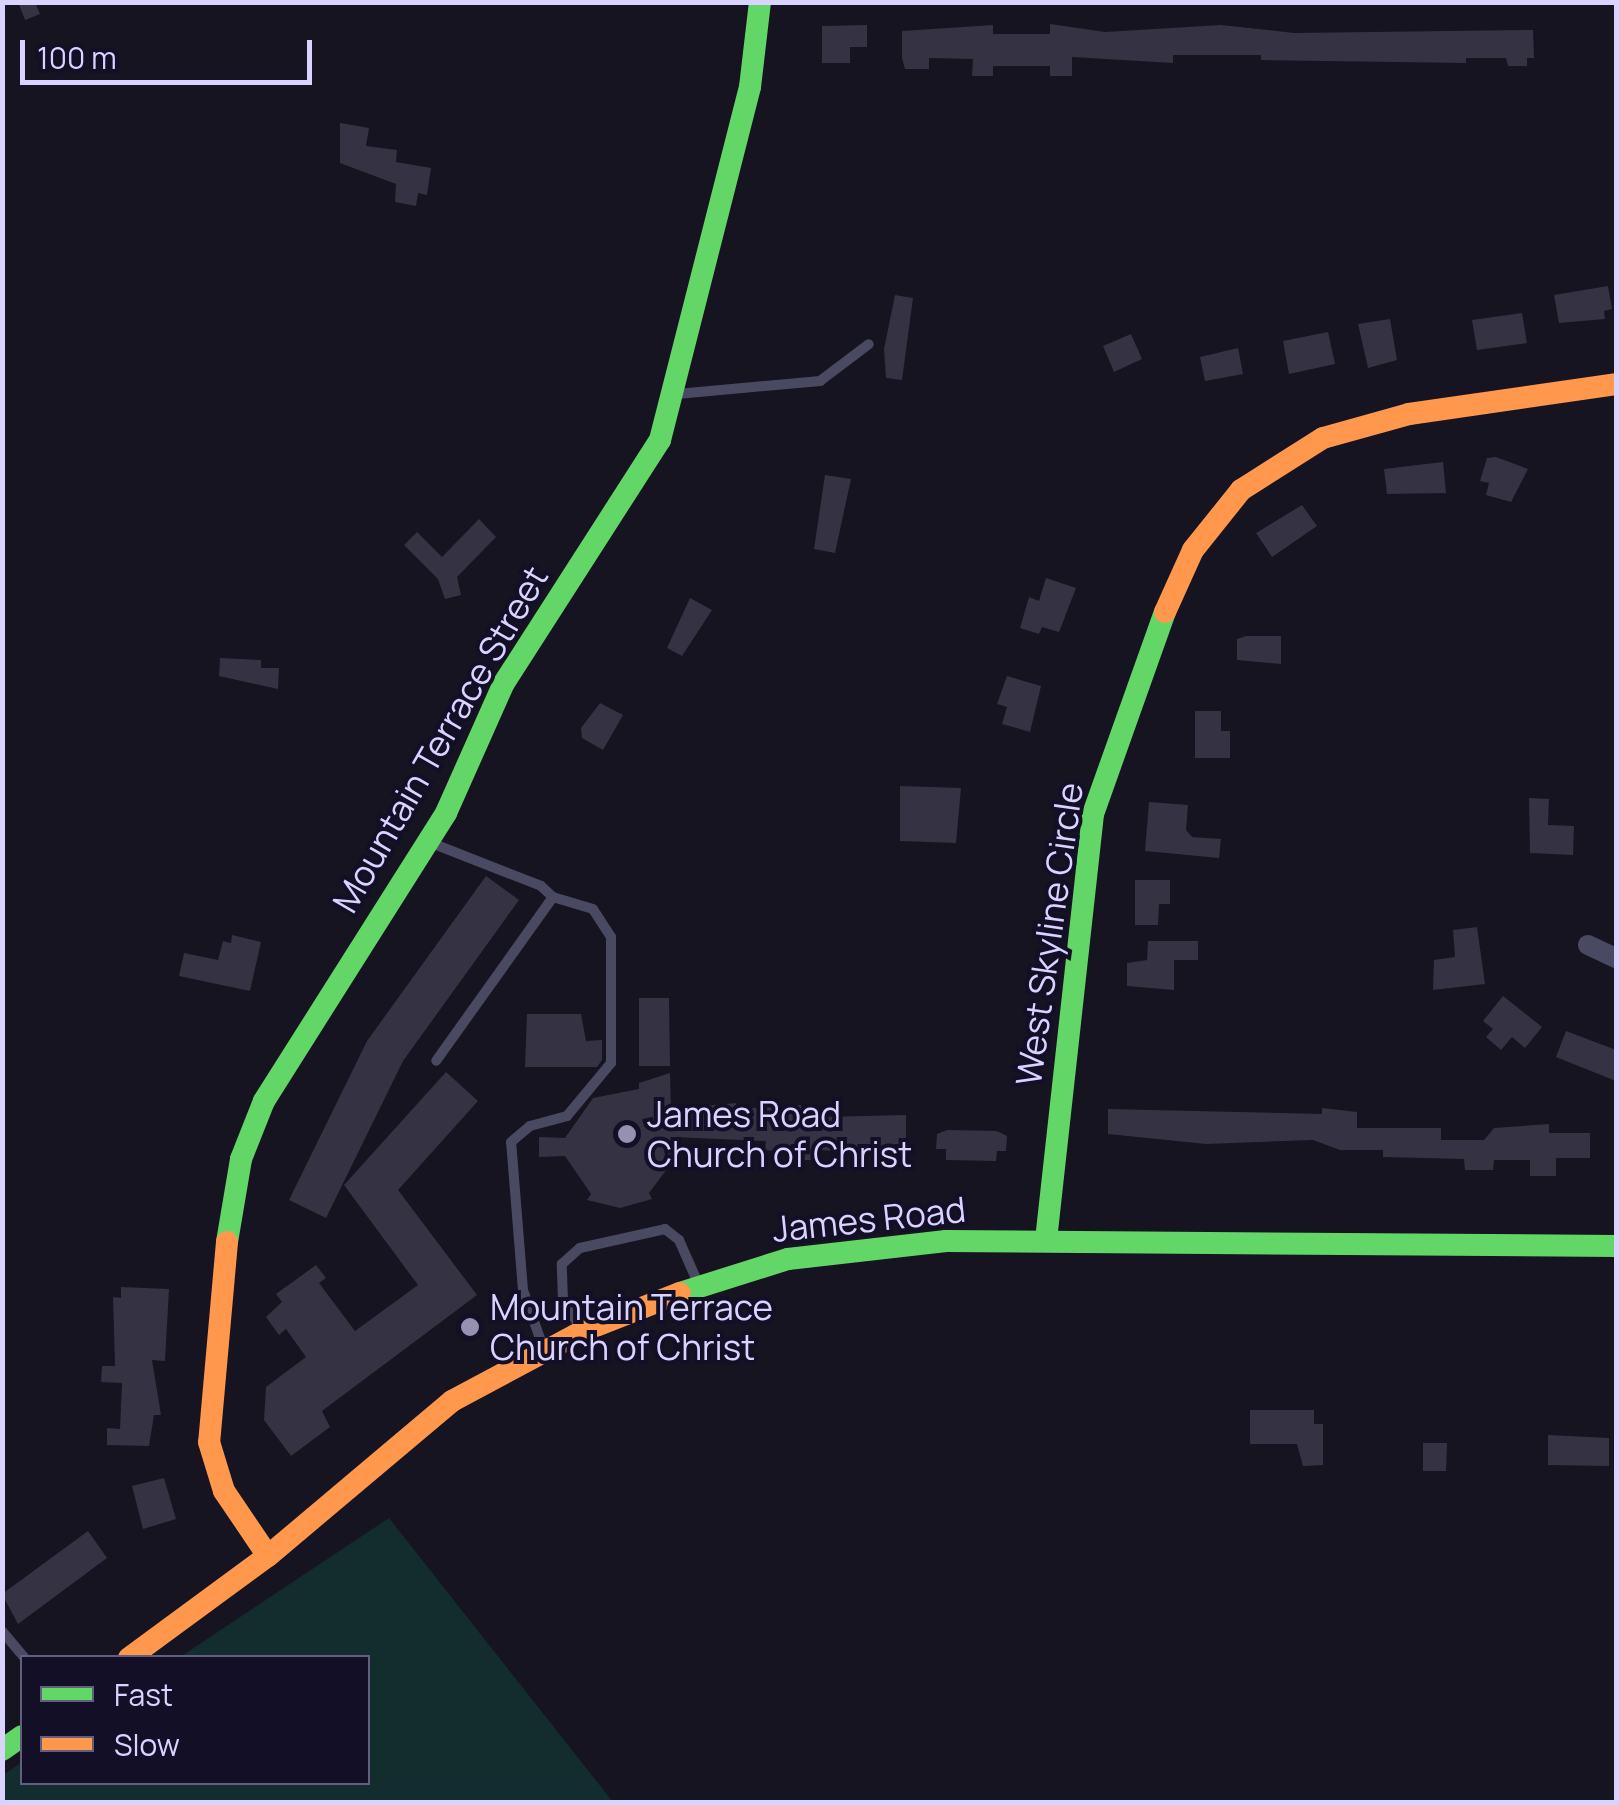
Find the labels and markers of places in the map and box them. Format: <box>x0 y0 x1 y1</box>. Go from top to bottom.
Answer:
place label: James Road Church of Christ <box>647 1093 912 1175</box>
marker: James Road Church of Christ <box>616 1123 638 1145</box>
place label: Mountain Terrace Church of Christ <box>490 1286 773 1368</box>
marker: Mountain Terrace Church of Christ <box>459 1316 481 1338</box>

